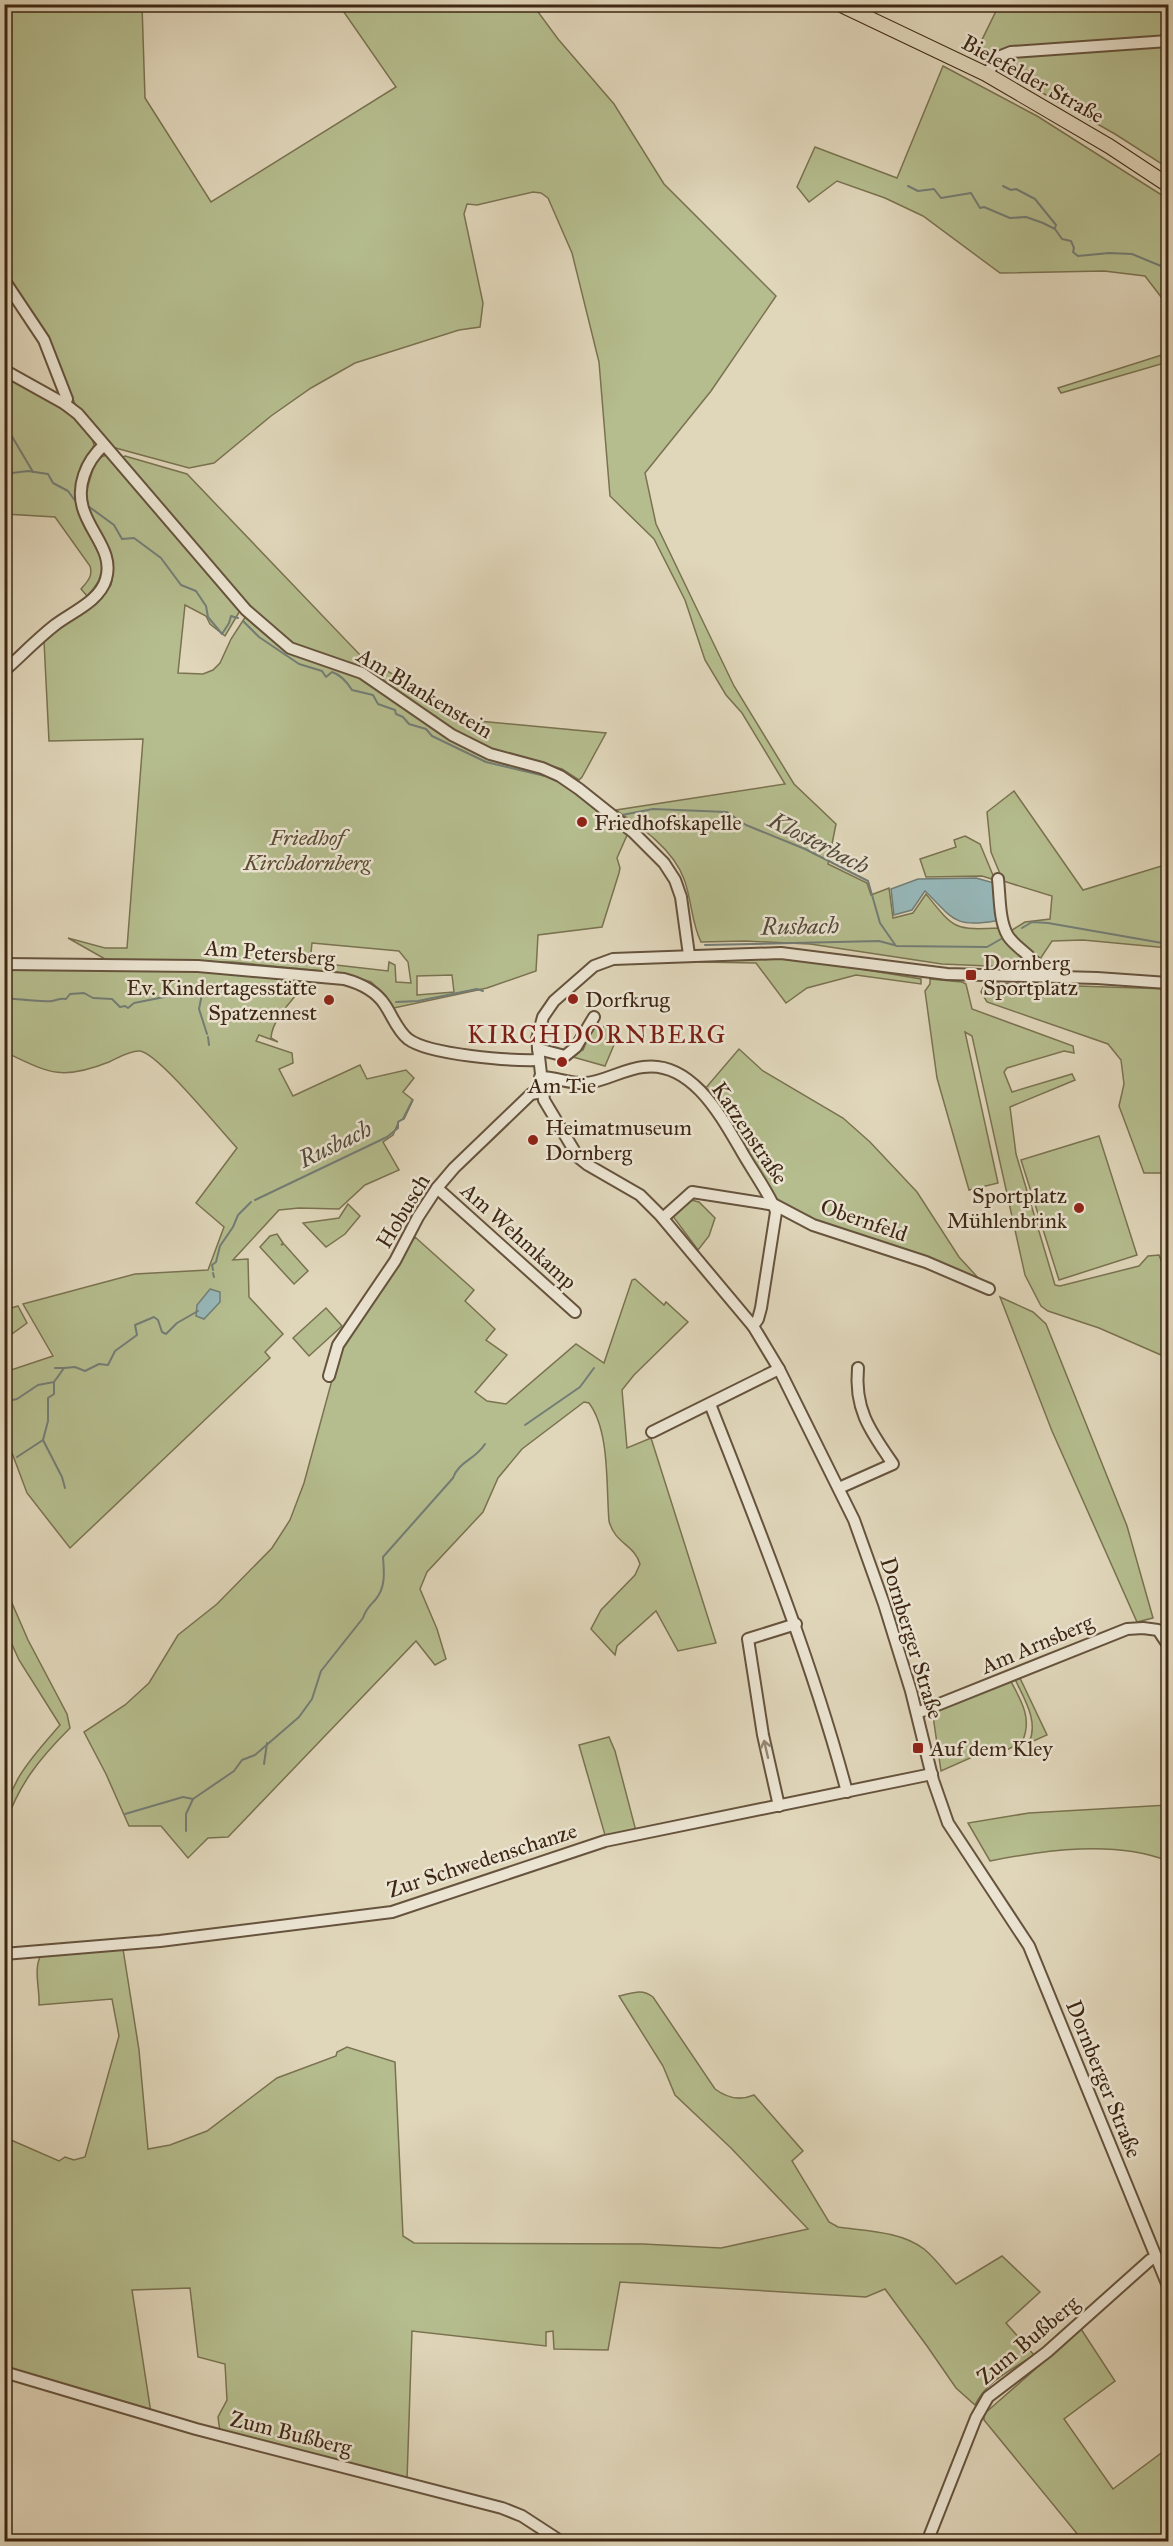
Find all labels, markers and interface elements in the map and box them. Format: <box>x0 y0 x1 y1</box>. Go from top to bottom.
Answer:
street label: Bielefelder Straße <box>957 29 1109 129</box>
street label: Am Blankenstein <box>351 641 498 744</box>
water label: Klosterbach <box>763 804 875 881</box>
place label: Friedhofskapelle <box>594 809 742 836</box>
marker: Friedhofskapelle <box>575 815 589 829</box>
park label: Friedhof Kirchdornberg <box>243 824 372 876</box>
water label: Rusbach <box>760 910 840 942</box>
street label: Am Petersberg <box>203 934 337 972</box>
place label: Dornberg Sportplatz <box>983 949 1078 1001</box>
marker: Dornberg Sportplatz <box>964 968 978 982</box>
place label: Ev. Kindertagesstätte Spatzennest <box>126 974 317 1026</box>
place label: Dorfkrug <box>585 986 671 1013</box>
marker: Dorfkrug <box>566 992 580 1006</box>
marker: Ev. Kindertagesstätte Spatzennest <box>322 993 336 1007</box>
district label: KIRCHDORNBERG <box>467 1018 727 1050</box>
marker: Am Tie <box>555 1055 569 1069</box>
place label: Am Tie <box>527 1072 596 1099</box>
street label: Katzenstraße <box>706 1077 794 1189</box>
water label: Rusbach <box>292 1113 377 1175</box>
place label: Heimatmuseum Dornberg <box>545 1114 693 1166</box>
marker: Heimatmuseum Dornberg <box>526 1133 540 1147</box>
street label: Hobusch <box>370 1169 436 1253</box>
street label: Am Wehmkamp <box>455 1176 583 1295</box>
place label: Sportplatz Mühlenbrink <box>947 1182 1068 1234</box>
street label: Obernfeld <box>817 1193 911 1247</box>
marker: Sportplatz Mühlenbrink <box>1072 1201 1086 1215</box>
street label: Dornberger Straße <box>875 1554 949 1722</box>
street label: Am Arnsberg <box>976 1608 1098 1680</box>
place label: Auf dem Kley <box>929 1735 1053 1762</box>
one-way arrow <box>759 1740 771 1759</box>
marker: Auf dem Kley <box>911 1741 925 1755</box>
street label: Zur Schwedenschanze <box>384 1817 580 1903</box>
street label: Dornberger Straße <box>1060 1996 1148 2162</box>
street label: Zum Bußberg <box>972 2289 1085 2390</box>
street label: Zum Bußberg <box>227 2405 355 2461</box>

